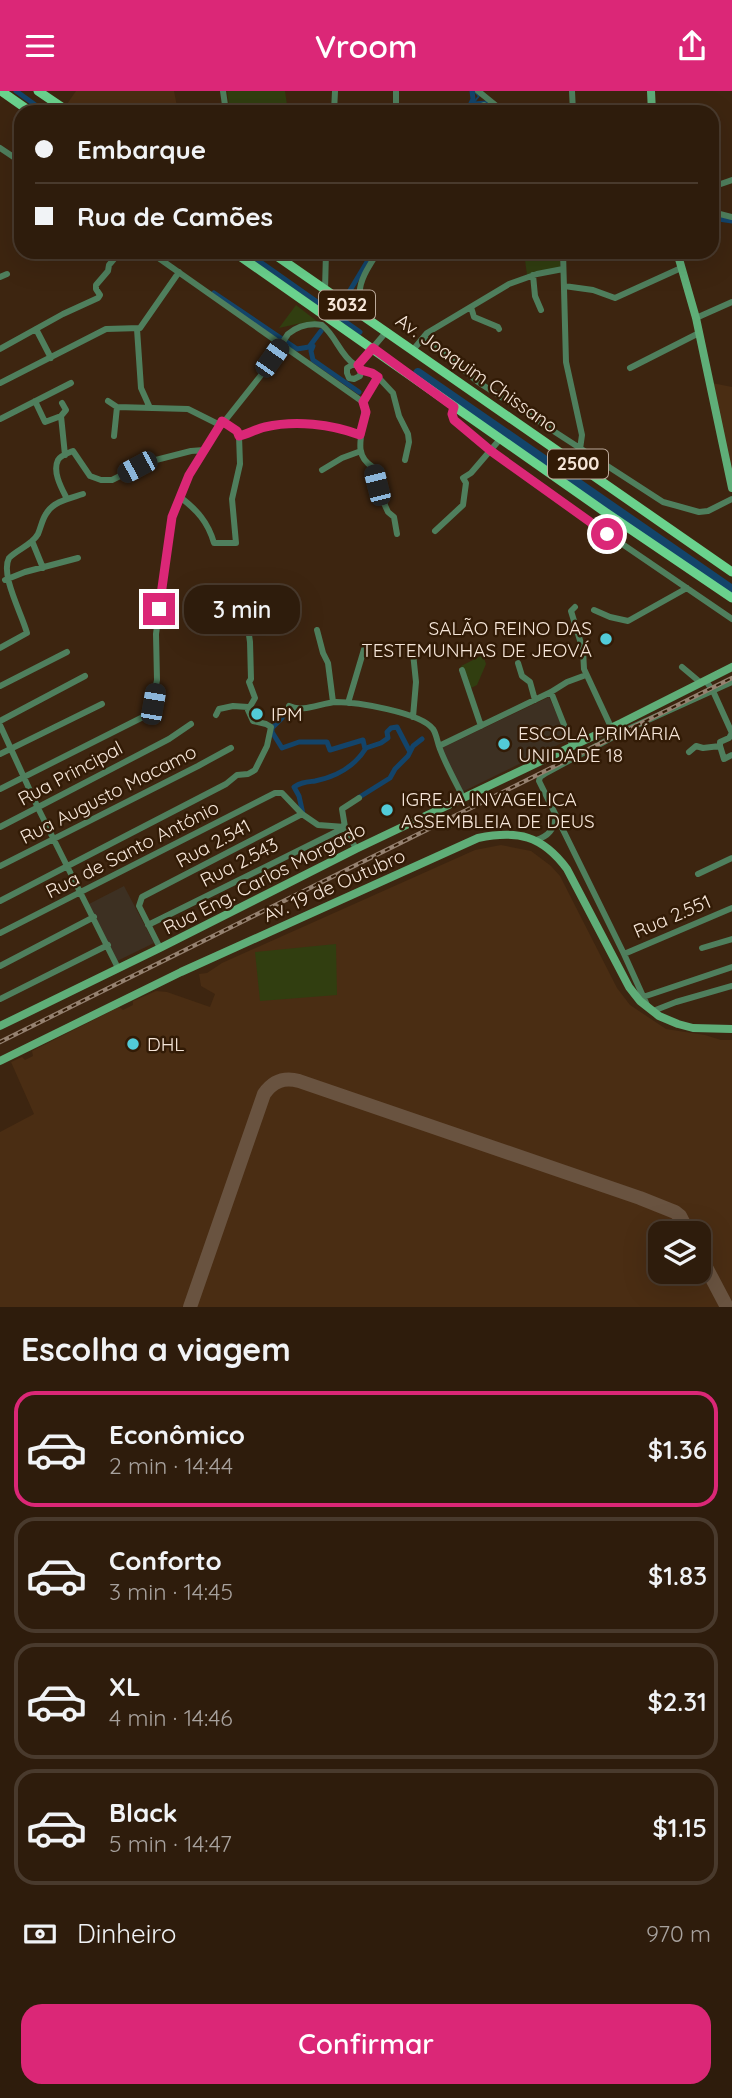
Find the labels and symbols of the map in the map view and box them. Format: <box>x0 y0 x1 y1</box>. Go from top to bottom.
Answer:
road number: 3032 <box>319 291 375 320</box>
street label: Av. Joaquim Chissano <box>391 308 563 438</box>
car <box>252 335 293 381</box>
car <box>114 448 161 486</box>
road number: 2500 <box>548 449 608 479</box>
car <box>362 462 393 508</box>
route start <box>591 518 623 550</box>
callout: 3 min <box>184 585 299 633</box>
route end <box>143 593 175 625</box>
place label: SALÃO REINO DAS TESTEMUNHAS DE JEOVÁ <box>361 616 592 662</box>
marker: SALÃO REINO DAS TESTEMUNHAS DE JEOVÁ <box>598 631 614 647</box>
car <box>140 681 167 727</box>
place label: IPM <box>271 702 303 726</box>
marker: IPM <box>249 706 265 722</box>
place label: ESCOLA PRIMÁRIA UNIDADE 18 <box>518 721 681 767</box>
street label: Rua Principal <box>14 735 126 811</box>
marker: ESCOLA PRIMÁRIA UNIDADE 18 <box>496 736 512 752</box>
street label: Rua Augusto Macamo <box>16 739 200 849</box>
place label: IGREJA INVAGELICA ASSEMBLEIA DE DEUS <box>401 787 595 833</box>
street label: Rua de Santo António <box>41 795 223 903</box>
marker: IGREJA INVAGELICA ASSEMBLEIA DE DEUS <box>379 802 395 818</box>
street label: Rua 2.541 <box>171 813 255 873</box>
street label: Rua Eng. Carlos Morgado <box>159 817 369 939</box>
street label: Rua 2.543 <box>196 832 282 892</box>
street label: Av. 19 de Outubro <box>259 843 409 927</box>
street label: Rua 2.551 <box>630 889 714 943</box>
place label: DHL <box>147 1032 184 1056</box>
marker: DHL <box>125 1036 141 1052</box>

